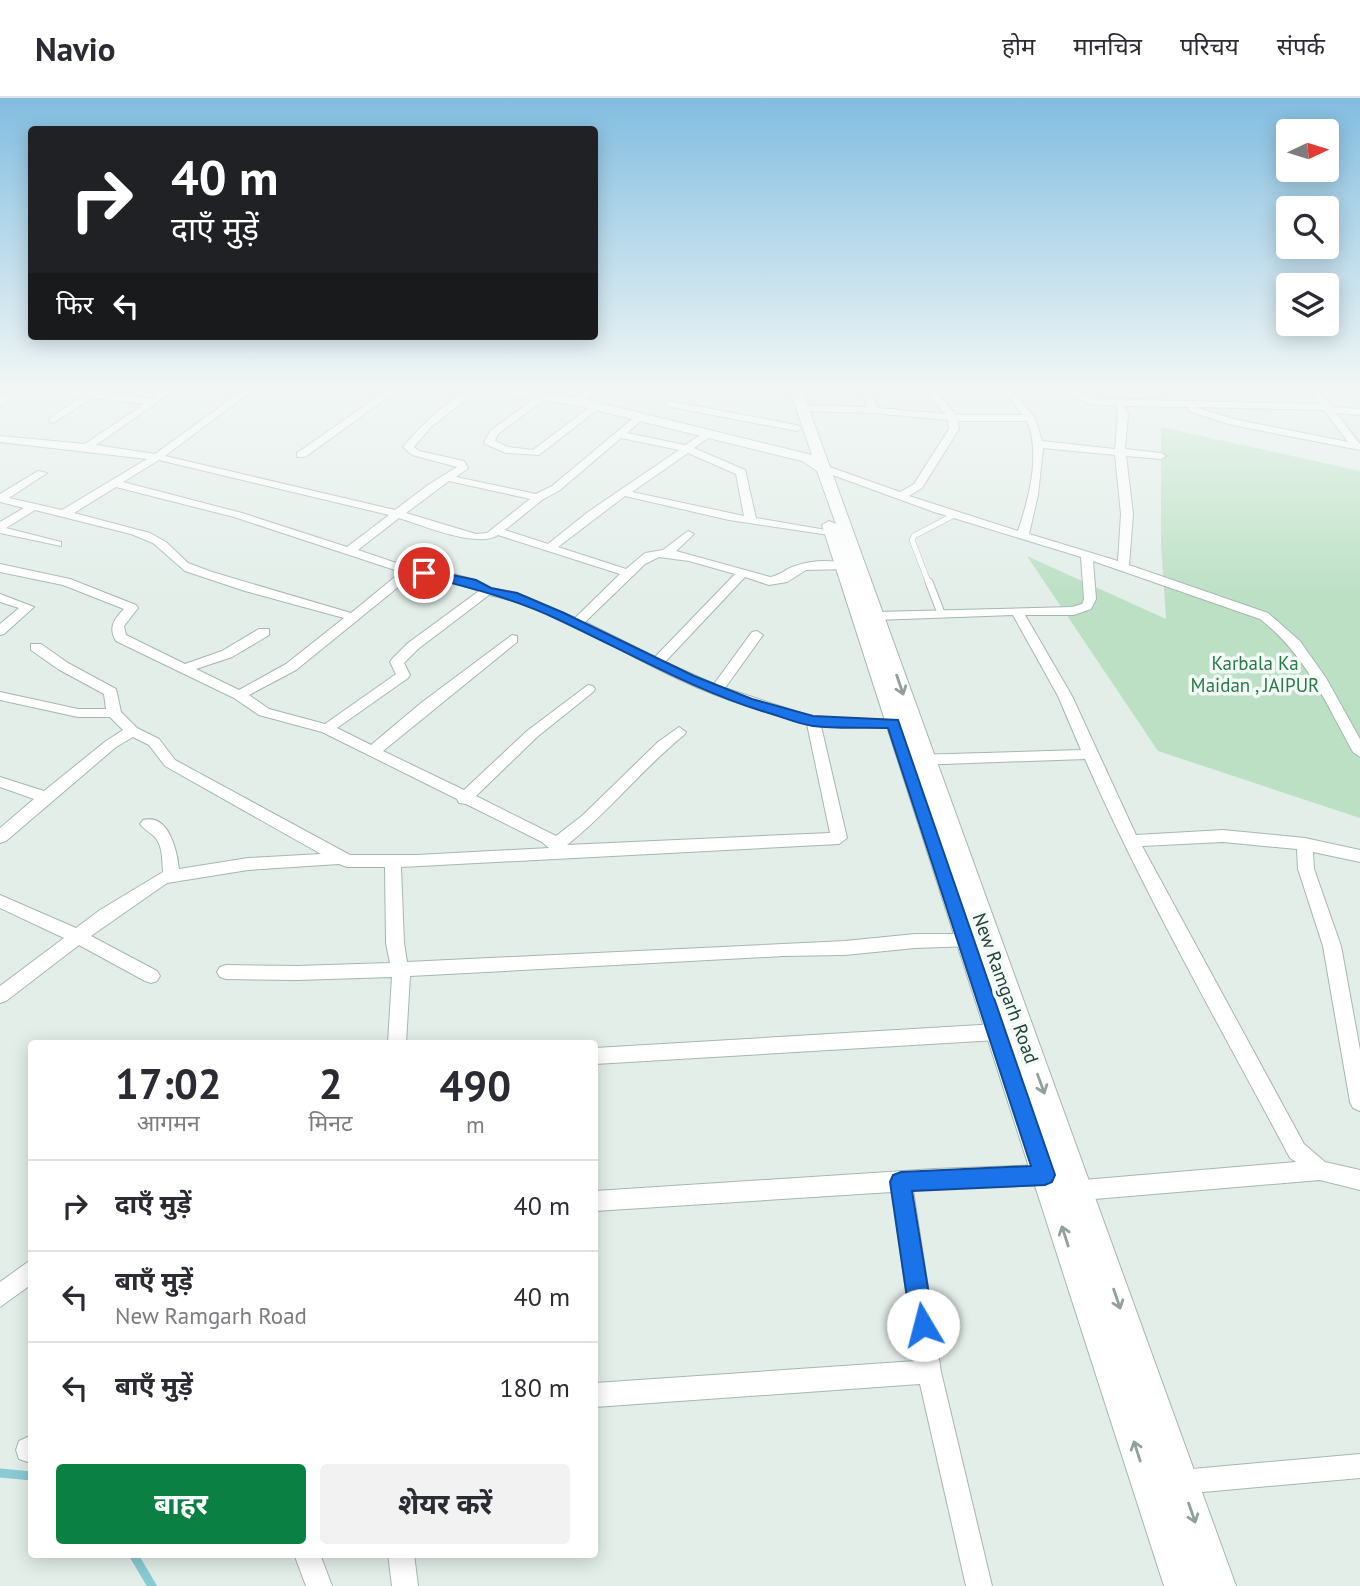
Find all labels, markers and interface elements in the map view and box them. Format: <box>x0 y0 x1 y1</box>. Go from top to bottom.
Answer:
text: Navio <box>35 27 115 70</box>
text: होम <box>1002 31 1035 62</box>
text: मानचित्र <box>1073 31 1142 62</box>
text: परिचय <box>1180 31 1239 62</box>
text: संपर्क <box>1277 31 1325 62</box>
north arrow <box>1276 119 1339 182</box>
map controls <box>1276 119 1339 336</box>
text: 40 m <box>171 145 278 209</box>
icon: right <box>56 154 147 245</box>
button: search <box>1276 196 1339 259</box>
text: दाएँ मुड़ें <box>171 207 259 249</box>
button: layers <box>1276 273 1339 336</box>
icon: left <box>107 287 145 325</box>
text: फिर <box>56 288 93 321</box>
pin <box>394 543 454 603</box>
icon: arrive <box>405 554 443 592</box>
park label: Karbala Ka Maidan , JAIPUR <box>1191 651 1319 697</box>
one-way arrow <box>895 674 907 696</box>
street label: New Ramgarh Road <box>968 909 1044 1067</box>
text: 17:02 <box>115 1056 222 1111</box>
text: 2 <box>319 1056 342 1111</box>
text: 490 <box>440 1058 511 1113</box>
one-way arrow <box>1036 1073 1048 1095</box>
text: आगमन <box>137 1108 200 1137</box>
text: मिनट <box>309 1108 353 1137</box>
text: m <box>466 1110 485 1139</box>
icon: right <box>56 1187 94 1225</box>
text: दाएँ मुड़ें <box>115 1187 191 1220</box>
text: 40 m <box>514 1189 570 1222</box>
one-way arrow <box>1058 1225 1070 1247</box>
text: बाएँ मुड़ें <box>115 1264 193 1297</box>
icon: left <box>56 1278 94 1316</box>
text: 40 m <box>514 1280 570 1313</box>
one-way arrow <box>1112 1287 1124 1309</box>
position arrow <box>886 1288 960 1362</box>
text: New Ramgarh Road <box>115 1301 307 1330</box>
icon: left <box>56 1369 94 1407</box>
text: बाएँ मुड़ें <box>115 1369 193 1402</box>
text: 180 m <box>499 1371 570 1404</box>
one-way arrow <box>1130 1441 1142 1463</box>
button: बाहर <box>56 1464 306 1544</box>
button: शेयर करें <box>320 1464 570 1544</box>
one-way arrow <box>1187 1502 1200 1524</box>

